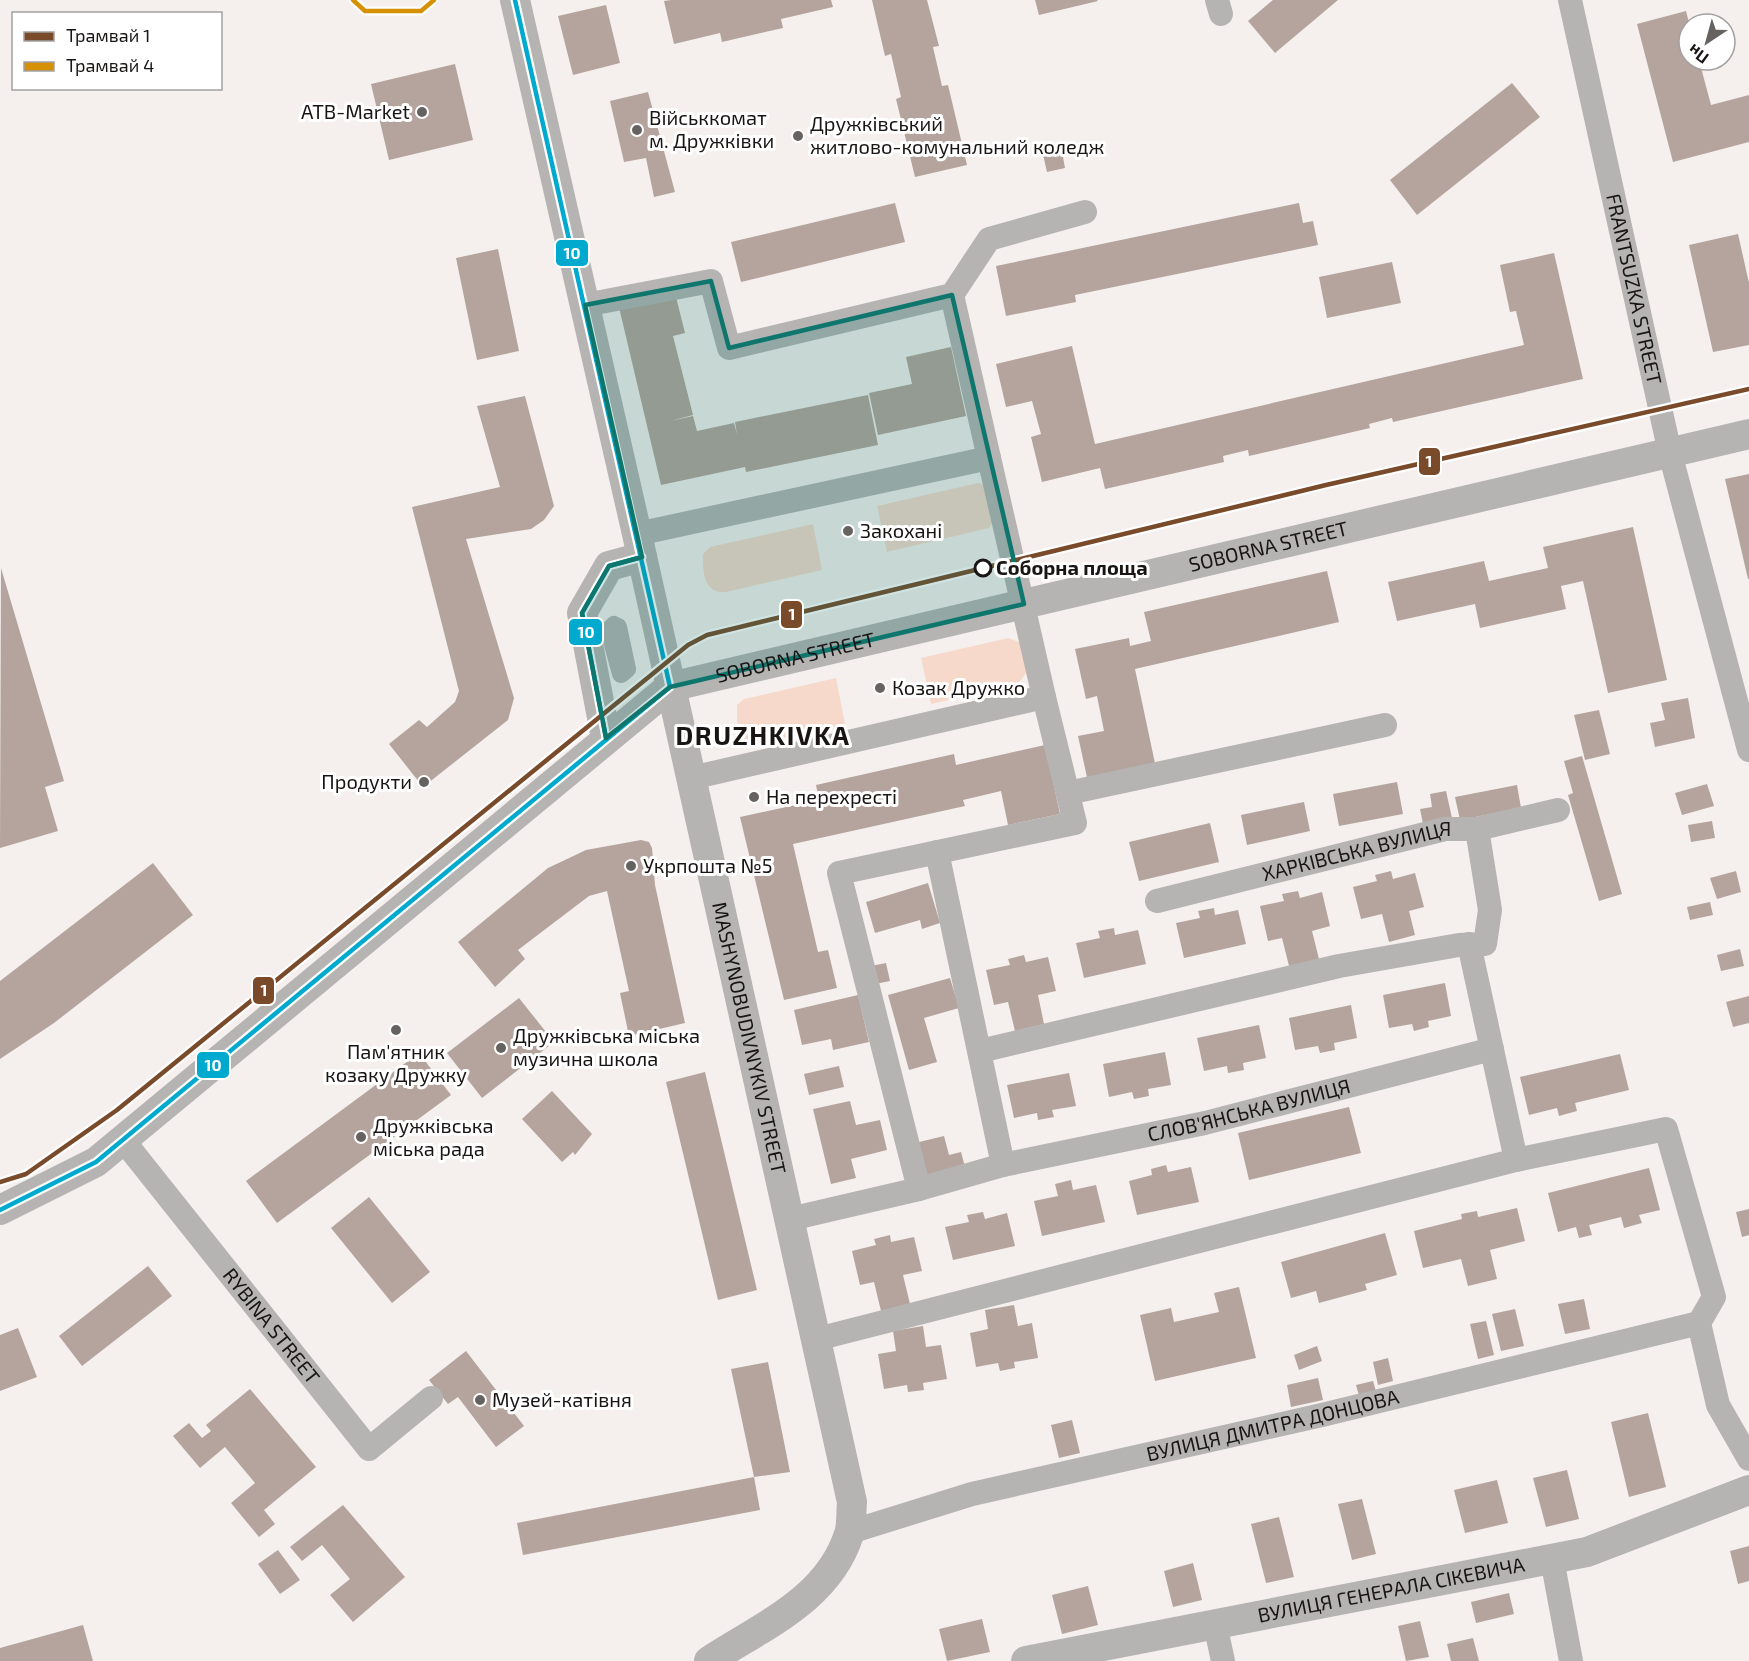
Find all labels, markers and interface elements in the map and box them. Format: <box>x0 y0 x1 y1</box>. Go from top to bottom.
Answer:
legend <box>12 12 222 90</box>
north arrow <box>1677 12 1737 72</box>
text: Трамвай 1 <box>66 24 150 46</box>
text: Пн <box>1684 41 1712 68</box>
text: Трамвай 4 <box>66 54 154 76</box>
place label: ATB-Market <box>301 99 410 123</box>
marker: ATB-Market <box>415 105 429 119</box>
place label: Військкомат м. Дружківки <box>649 105 774 153</box>
place label: Дружківський житлово-комунальний коледж <box>810 111 1104 159</box>
marker: Військкомат м. Дружківки <box>630 123 644 137</box>
marker: Дружківський житлово-комунальний коледж <box>791 129 805 143</box>
street label: FRANTSUZKA STREET <box>1602 191 1668 387</box>
line badge: 10 <box>555 239 589 267</box>
text: 10 <box>563 243 581 262</box>
line badge: 1 <box>1418 447 1441 476</box>
text: 1 <box>1426 451 1432 470</box>
street label: SOBORNA STREET <box>1186 515 1350 576</box>
place label: Закохані <box>860 518 942 542</box>
marker: Закохані <box>841 524 855 538</box>
place label: Соборна площа <box>996 555 1148 579</box>
marker: Соборна площа <box>974 559 992 577</box>
line badge: 1 <box>780 600 803 629</box>
text: 1 <box>789 604 795 623</box>
line badge: 10 <box>568 618 603 646</box>
text: 10 <box>577 622 595 641</box>
street label: SOBORNA STREET <box>713 626 877 687</box>
place label: Козак Дружко <box>892 675 1025 700</box>
marker: Козак Дружко <box>873 681 887 695</box>
district label: DRUZHKIVKA <box>676 719 850 750</box>
place label: Продукти <box>321 769 412 794</box>
marker: Продукти <box>417 775 431 789</box>
place label: На перехресті <box>766 784 897 808</box>
marker: На перехресті <box>747 790 761 804</box>
street label: ХАРКІВСЬКА ВУЛИЦЯ <box>1260 816 1451 885</box>
place label: Укрпошта №5 <box>643 853 772 877</box>
marker: Укрпошта №5 <box>624 859 638 873</box>
street label: MASHYNOBUDIVNYKIV STREET <box>708 899 792 1176</box>
line badge: 1 <box>252 976 275 1005</box>
text: 1 <box>261 980 267 999</box>
marker: Пам'ятник козаку Дружку <box>389 1023 403 1037</box>
place label: Дружківська міська музична школа <box>513 1023 700 1071</box>
place label: Пам'ятник козаку Дружку <box>325 1039 467 1087</box>
marker: Дружківська міська музична школа <box>494 1041 508 1055</box>
line badge: 10 <box>196 1051 230 1079</box>
text: 10 <box>204 1055 222 1074</box>
street label: СЛОВ'ЯНСЬКА ВУЛИЦЯ <box>1145 1073 1353 1146</box>
place label: Дружківська міська рада <box>373 1113 494 1160</box>
marker: Дружківська міська рада <box>354 1130 368 1144</box>
street label: RYBINA STREET <box>219 1263 326 1389</box>
street label: ВУЛИЦЯ ДМИТРА ДОНЦОВА <box>1144 1384 1401 1465</box>
place label: Музей-катівня <box>492 1387 632 1412</box>
marker: Музей-катівня <box>473 1393 487 1407</box>
street label: ВУЛИЦЯ ГЕНЕРАЛА СІКЕВИЧА <box>1255 1551 1527 1627</box>

